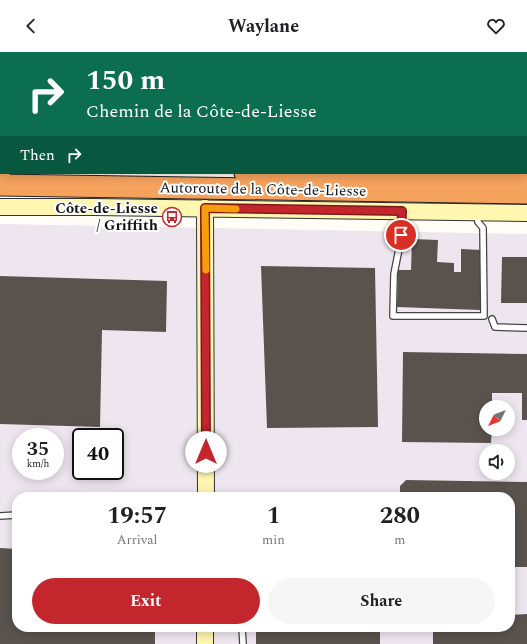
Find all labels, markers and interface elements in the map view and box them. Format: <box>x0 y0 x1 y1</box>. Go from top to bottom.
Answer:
text: Waylane <box>228 13 299 40</box>
icon: back <box>20 15 42 37</box>
icon: heart <box>485 15 507 37</box>
text: 150 m <box>86 59 165 102</box>
icon: right <box>20 68 72 120</box>
text: Chemin de la Côte-de-Liesse <box>86 98 317 125</box>
text: Then <box>20 144 55 167</box>
icon: right <box>63 144 85 166</box>
street label: Autoroute de la Côte-de-Liesse <box>159 176 367 203</box>
place label: Côte-de-Liesse / Griffith <box>55 197 158 237</box>
bus stop icon: Côte-de-Liesse / Griffith <box>161 206 183 228</box>
pin <box>384 218 418 252</box>
icon: arrive <box>390 224 412 246</box>
north arrow <box>479 400 515 436</box>
map controls <box>479 400 515 480</box>
speed limit sign: 40 <box>72 428 124 480</box>
position arrow <box>185 431 227 473</box>
text: 35 <box>27 434 49 464</box>
button: sound <box>479 444 515 480</box>
text: km/h <box>27 456 49 472</box>
text: 19:57 <box>107 498 167 534</box>
text: 1 <box>267 498 280 534</box>
text: 280 <box>380 498 420 534</box>
text: Arrival <box>117 530 157 550</box>
text: min <box>262 530 285 550</box>
text: m <box>394 530 405 550</box>
button: Exit <box>32 578 260 624</box>
button: Share <box>268 578 495 624</box>

